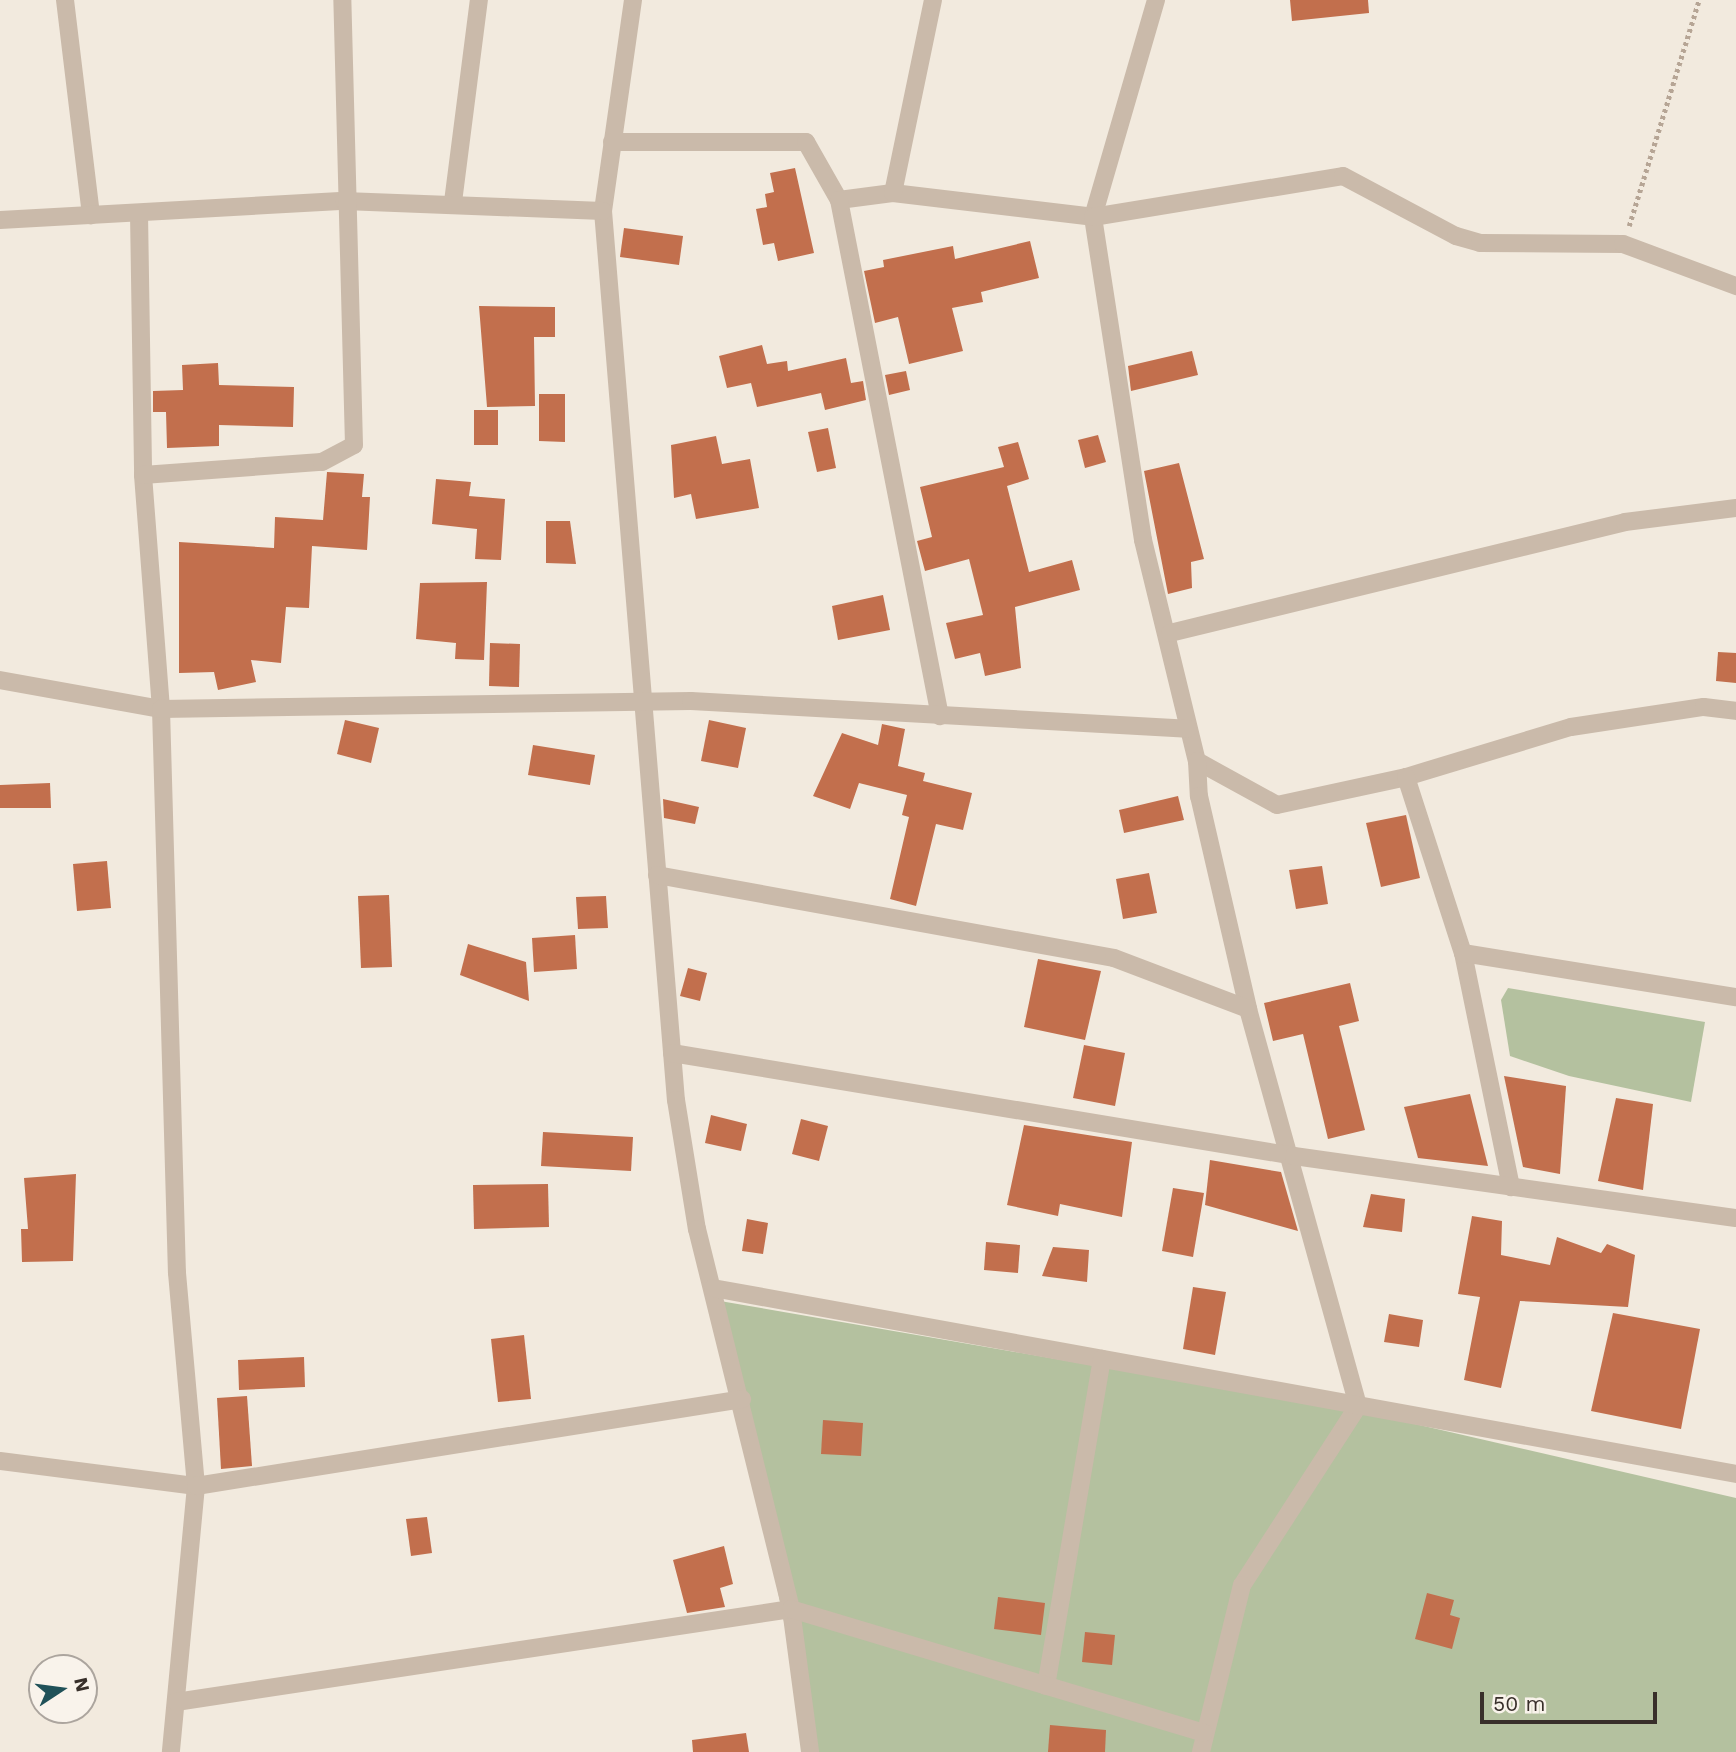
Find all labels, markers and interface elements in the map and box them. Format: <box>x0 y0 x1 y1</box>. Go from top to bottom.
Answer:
north arrow <box>28 1654 98 1724</box>
text: N <box>69 1675 95 1694</box>
scale bar <box>1484 1678 1661 1722</box>
text: 50 m <box>1493 1691 1545 1716</box>

